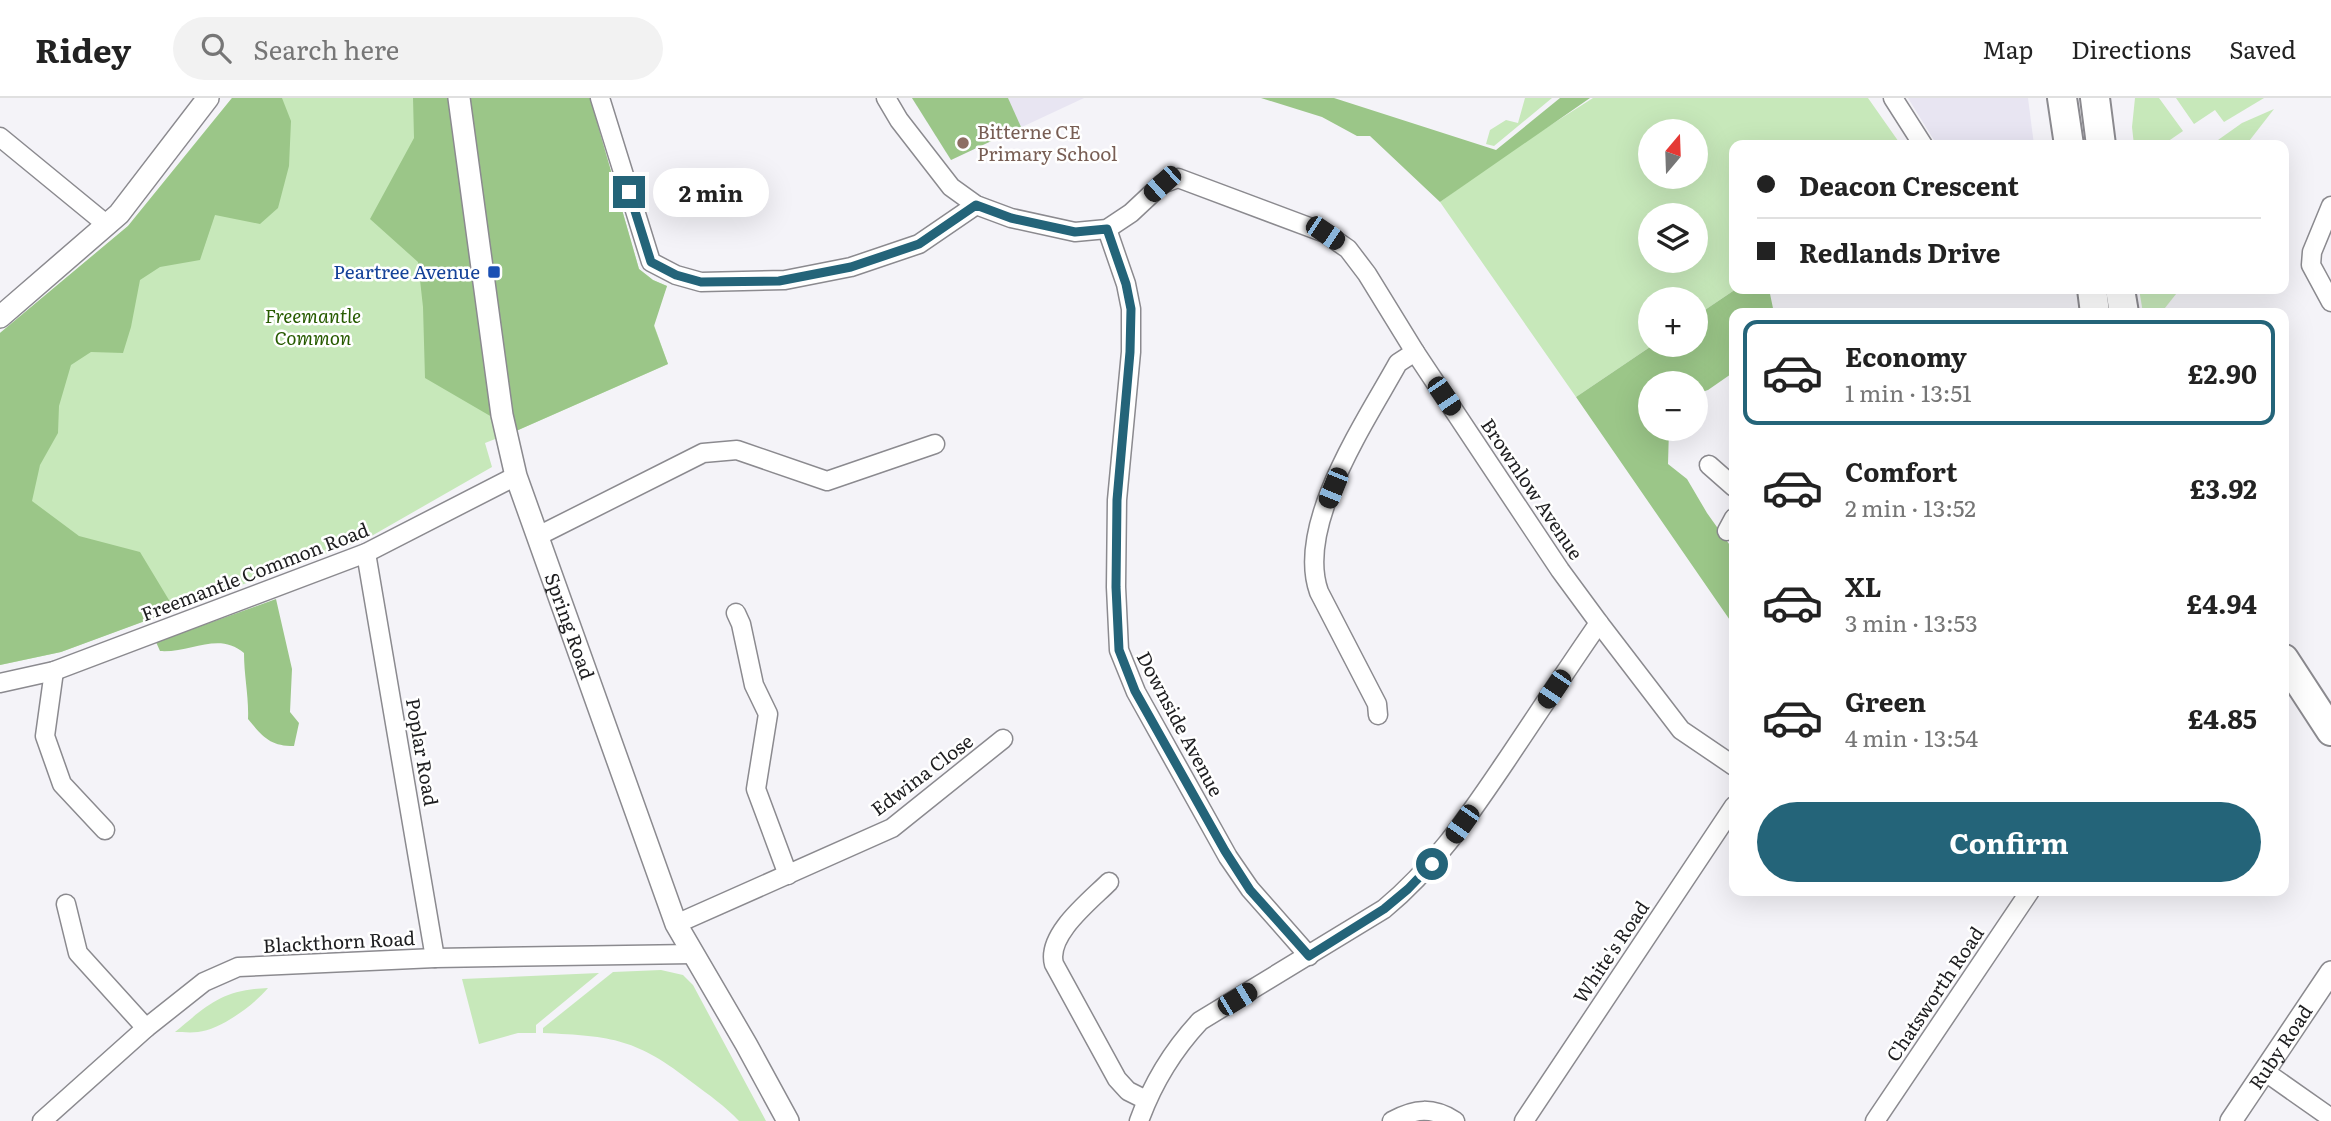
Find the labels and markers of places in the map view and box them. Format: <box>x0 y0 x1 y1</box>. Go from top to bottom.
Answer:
place label: Bitterne CE Primary School <box>977 117 1118 167</box>
marker: Bitterne CE Primary School <box>955 135 971 151</box>
place label: Peartree Avenue <box>333 257 480 285</box>
marker: Peartree Avenue <box>486 264 502 280</box>

